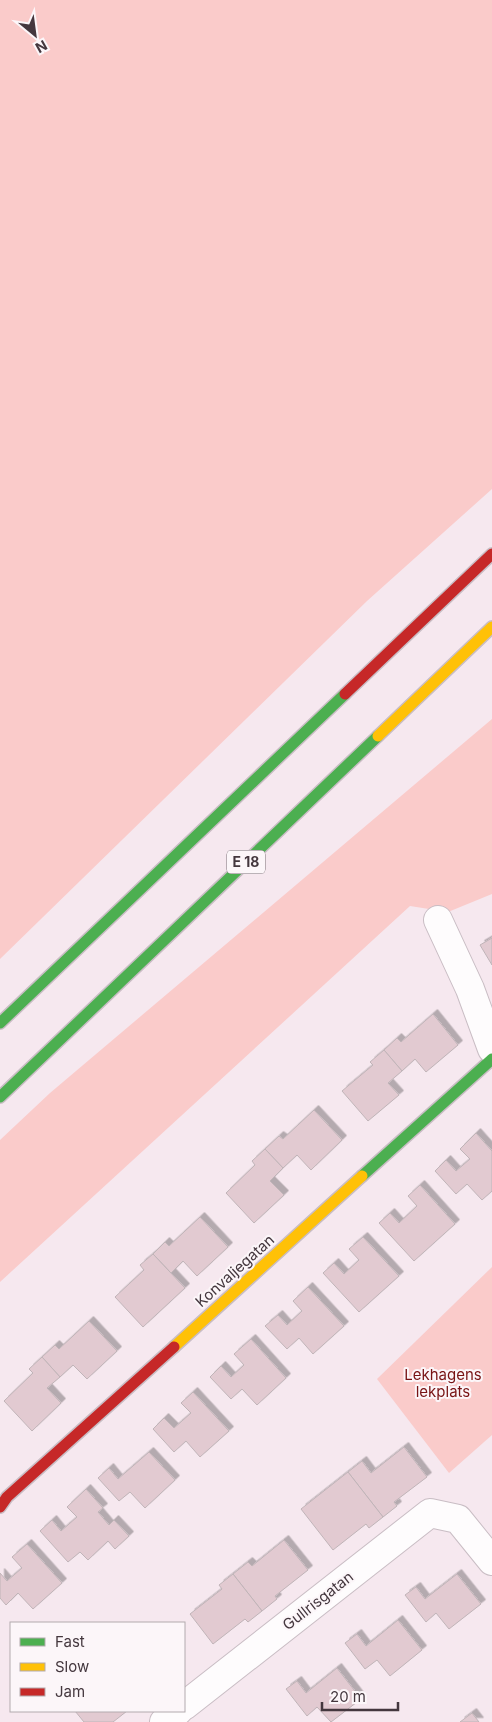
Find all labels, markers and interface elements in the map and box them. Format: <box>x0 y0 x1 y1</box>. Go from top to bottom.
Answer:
north arrow <box>10 10 60 60</box>
text: N <box>33 37 50 57</box>
road number: E 18 <box>227 850 265 874</box>
street label: Konvaljegatan <box>191 1230 278 1311</box>
park label: Lekhagens lekplats <box>404 1365 482 1401</box>
street label: Gullrisgatan <box>278 1567 357 1634</box>
legend <box>10 1622 185 1712</box>
text: Fast <box>55 1632 85 1651</box>
text: Slow <box>55 1657 89 1676</box>
scale bar <box>322 1680 398 1712</box>
text: Jam <box>55 1682 85 1701</box>
text: 20 m <box>330 1687 366 1706</box>

